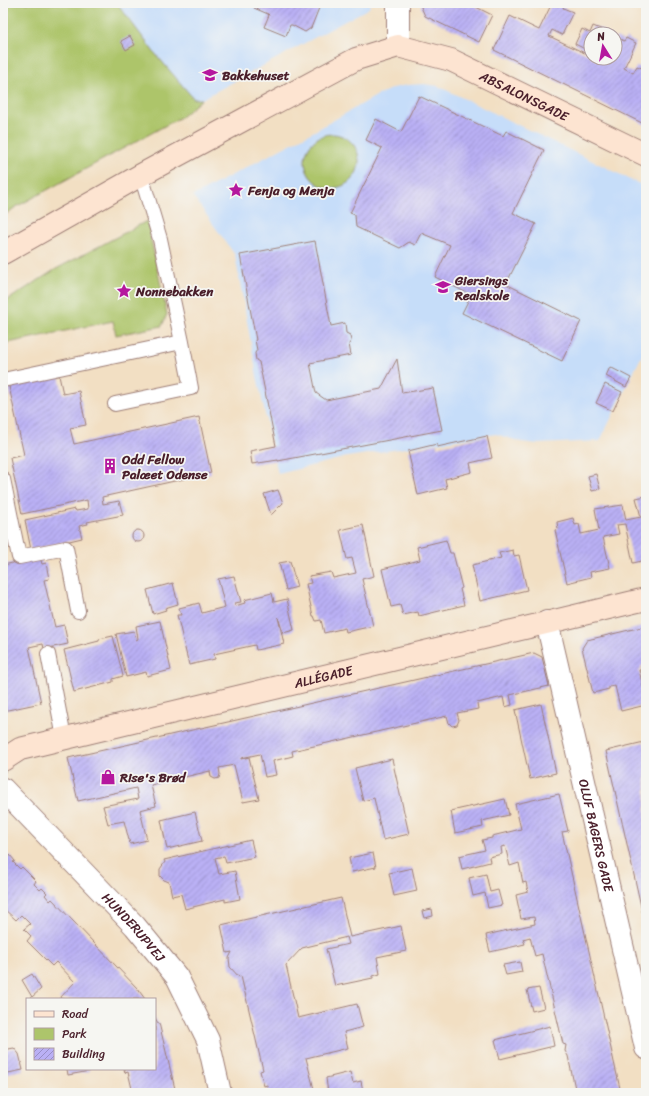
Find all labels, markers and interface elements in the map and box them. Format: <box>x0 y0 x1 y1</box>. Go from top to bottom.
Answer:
north arrow <box>583 26 623 66</box>
text: N <box>595 27 607 47</box>
place label: Bakkehuset <box>222 64 290 87</box>
street label: ABSALONSGADE <box>475 64 573 127</box>
school or university icon: Bakkehuset <box>201 66 219 84</box>
place label: Fenja og Menja <box>247 179 335 202</box>
place icon: Fenja og Menja <box>227 181 245 199</box>
place label: Giersings Realskole <box>454 269 510 307</box>
school or university icon: Giersings Realskole <box>434 278 452 296</box>
place label: Nonnebakken <box>135 280 214 303</box>
place icon: Nonnebakken <box>115 282 133 300</box>
place label: Odd Fellow Palæet Odense <box>121 448 208 486</box>
building icon: Odd Fellow Palæet Odense <box>101 457 119 475</box>
street label: ALLÉGADE <box>291 658 355 695</box>
place label: Rise's Brød <box>119 766 187 789</box>
shop icon: Rise's Brød <box>99 768 117 786</box>
street label: OLUF BAGERS GADE <box>572 777 621 895</box>
street label: HUNDERUPVEJ <box>96 887 172 967</box>
legend <box>26 998 156 1070</box>
text: Road <box>62 1003 89 1025</box>
text: Park <box>62 1023 87 1045</box>
text: Building <box>62 1043 105 1065</box>

